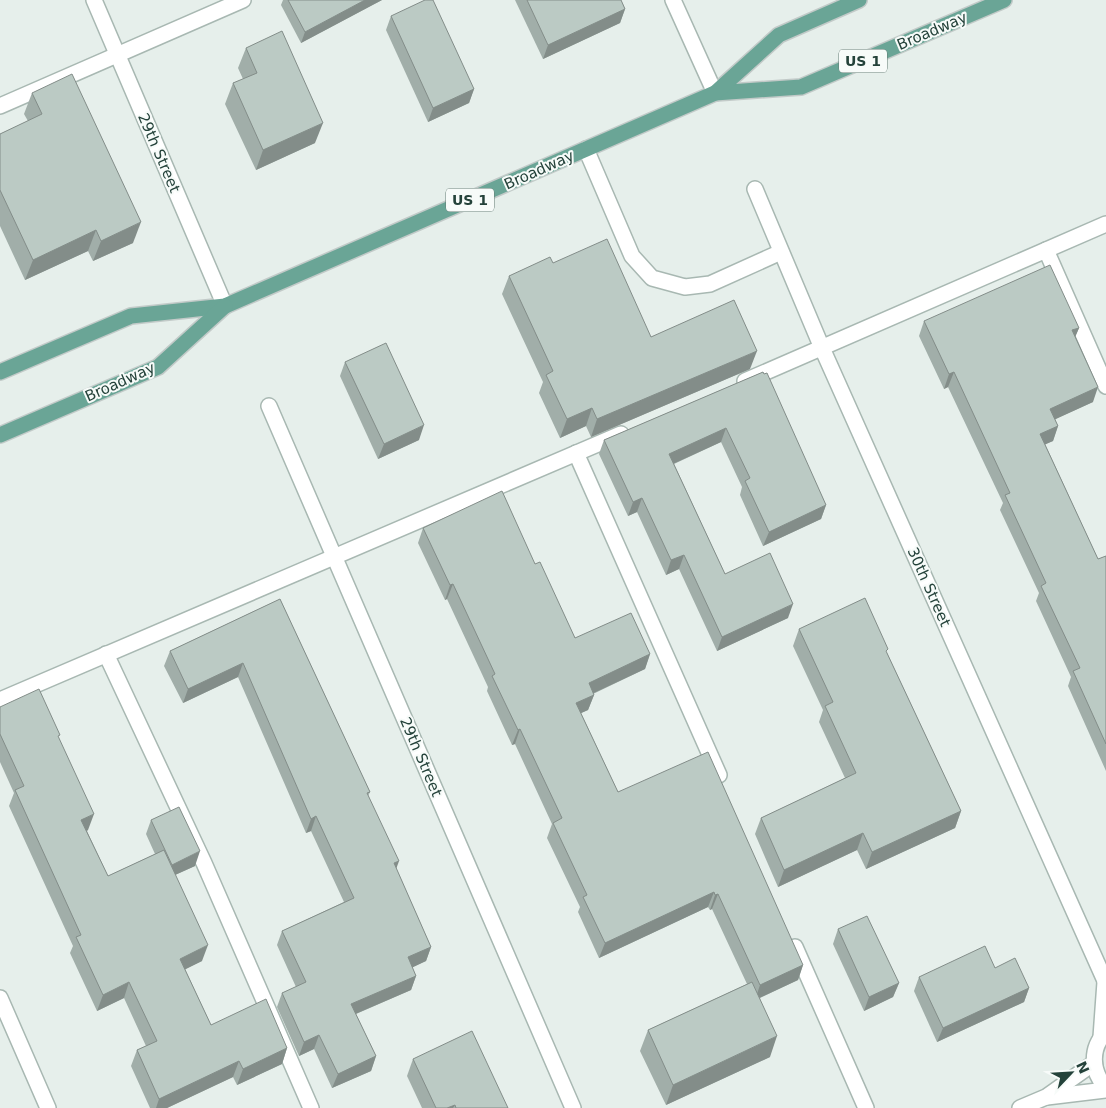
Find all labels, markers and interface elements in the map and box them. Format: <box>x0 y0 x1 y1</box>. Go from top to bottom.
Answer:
street label: Broadway <box>894 8 970 54</box>
road number: US 1 <box>839 49 887 72</box>
street label: 29th Street <box>134 110 184 196</box>
street label: Broadway <box>501 147 577 193</box>
road number: US 1 <box>446 188 494 212</box>
street label: Broadway <box>82 359 158 405</box>
street label: 30th Street <box>904 545 955 630</box>
street label: 29th Street <box>396 714 446 800</box>
north arrow <box>1046 1048 1096 1098</box>
text: N <box>1073 1059 1093 1076</box>

